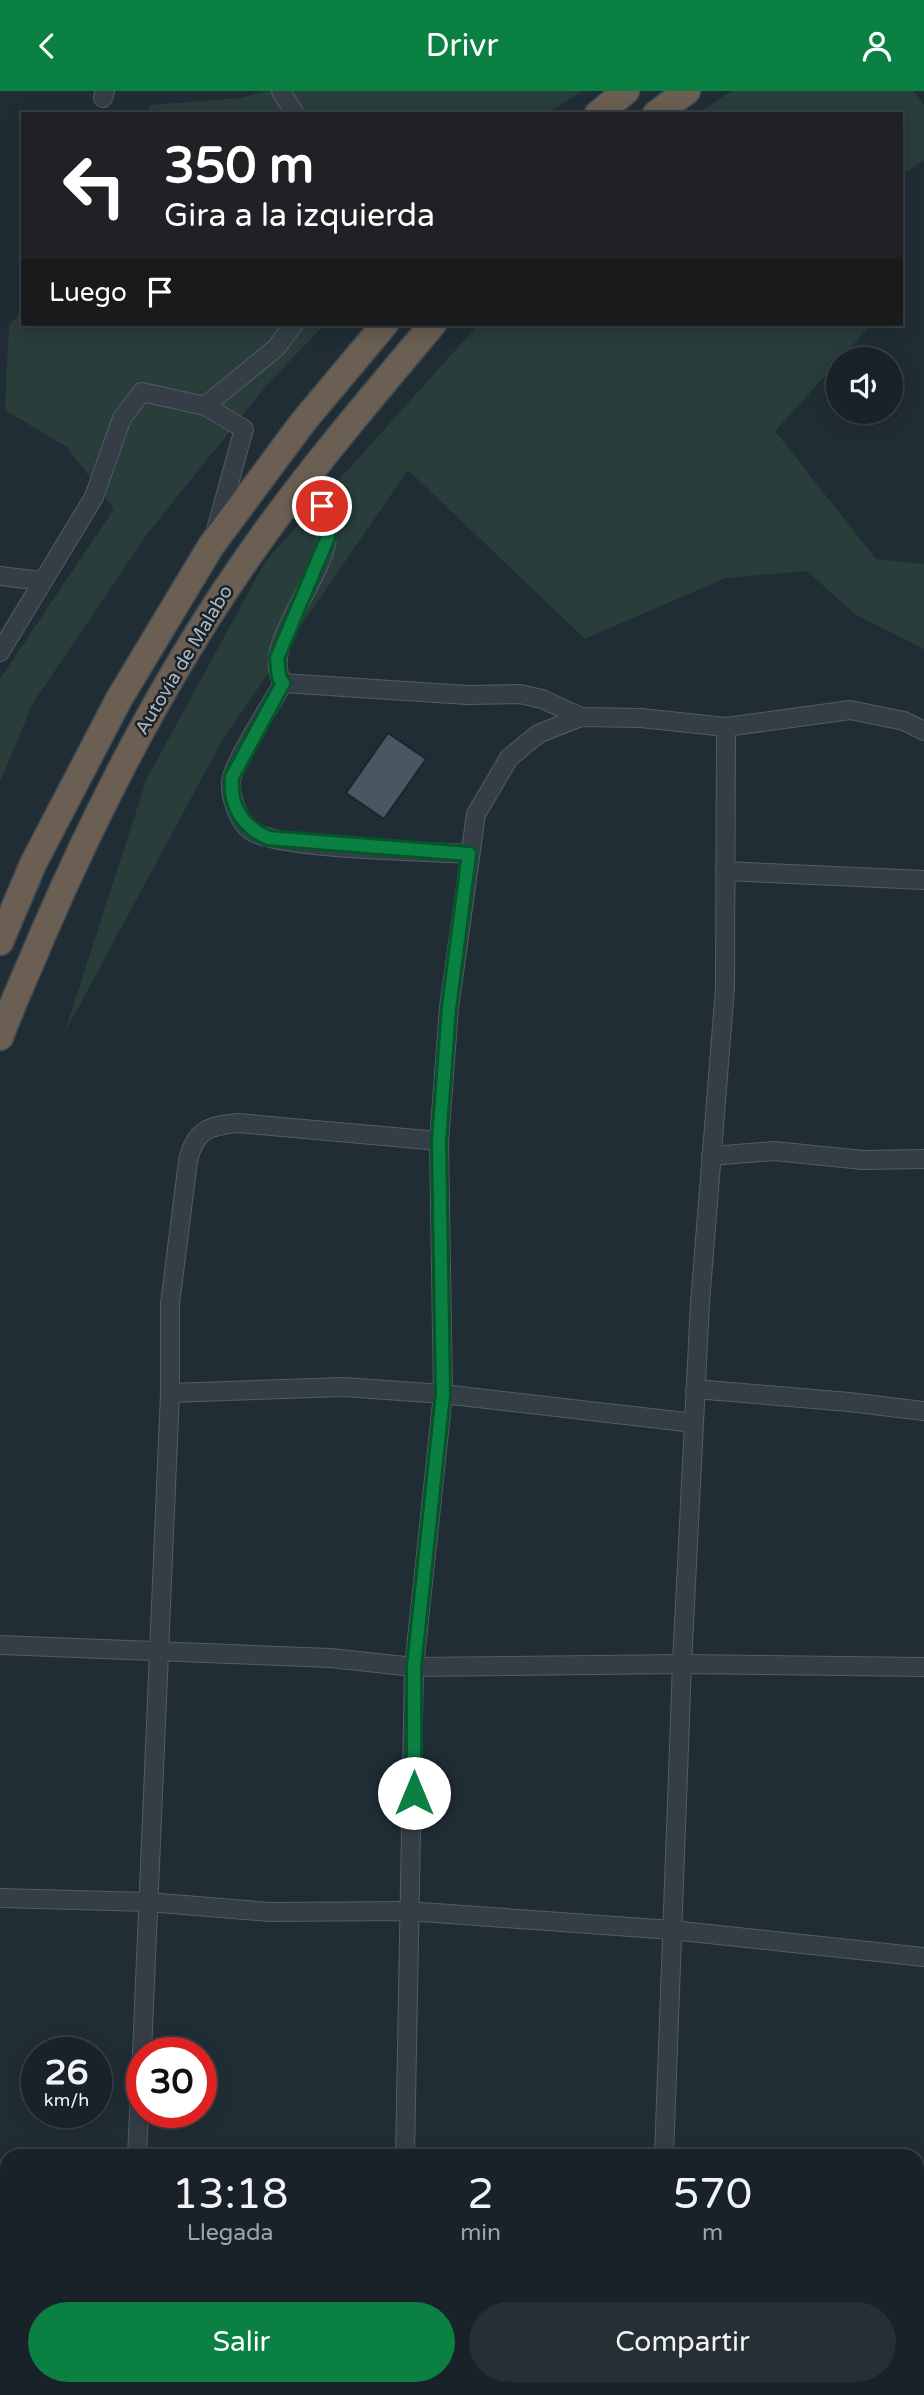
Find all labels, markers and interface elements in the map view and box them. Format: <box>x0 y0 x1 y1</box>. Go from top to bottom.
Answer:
icon: back <box>28 27 66 65</box>
text: Drivr <box>425 27 499 65</box>
icon: person <box>858 27 896 65</box>
text: 350 m <box>164 137 314 196</box>
icon: left <box>49 140 140 231</box>
text: Gira a la izquierda <box>164 197 435 235</box>
icon: arrive <box>141 273 179 311</box>
text: Luego <box>49 277 127 308</box>
map controls <box>826 347 903 424</box>
button: sound <box>826 347 903 424</box>
pin <box>292 476 352 536</box>
icon: arrive <box>303 487 341 525</box>
street label: Autovía de Malabo <box>131 581 237 739</box>
position arrow <box>377 1756 451 1830</box>
speed limit sign: 30 <box>126 2037 217 2128</box>
text: 26 <box>45 2052 88 2094</box>
text: km/h <box>44 2089 89 2111</box>
text: 13:18 <box>172 2169 288 2220</box>
text: 2 <box>467 2169 494 2220</box>
text: 570 <box>673 2169 752 2220</box>
text: Llegada <box>187 2219 274 2247</box>
text: min <box>460 2219 501 2247</box>
text: m <box>702 2219 723 2247</box>
button: Salir <box>28 2302 455 2382</box>
button: Compartir <box>469 2302 896 2382</box>

